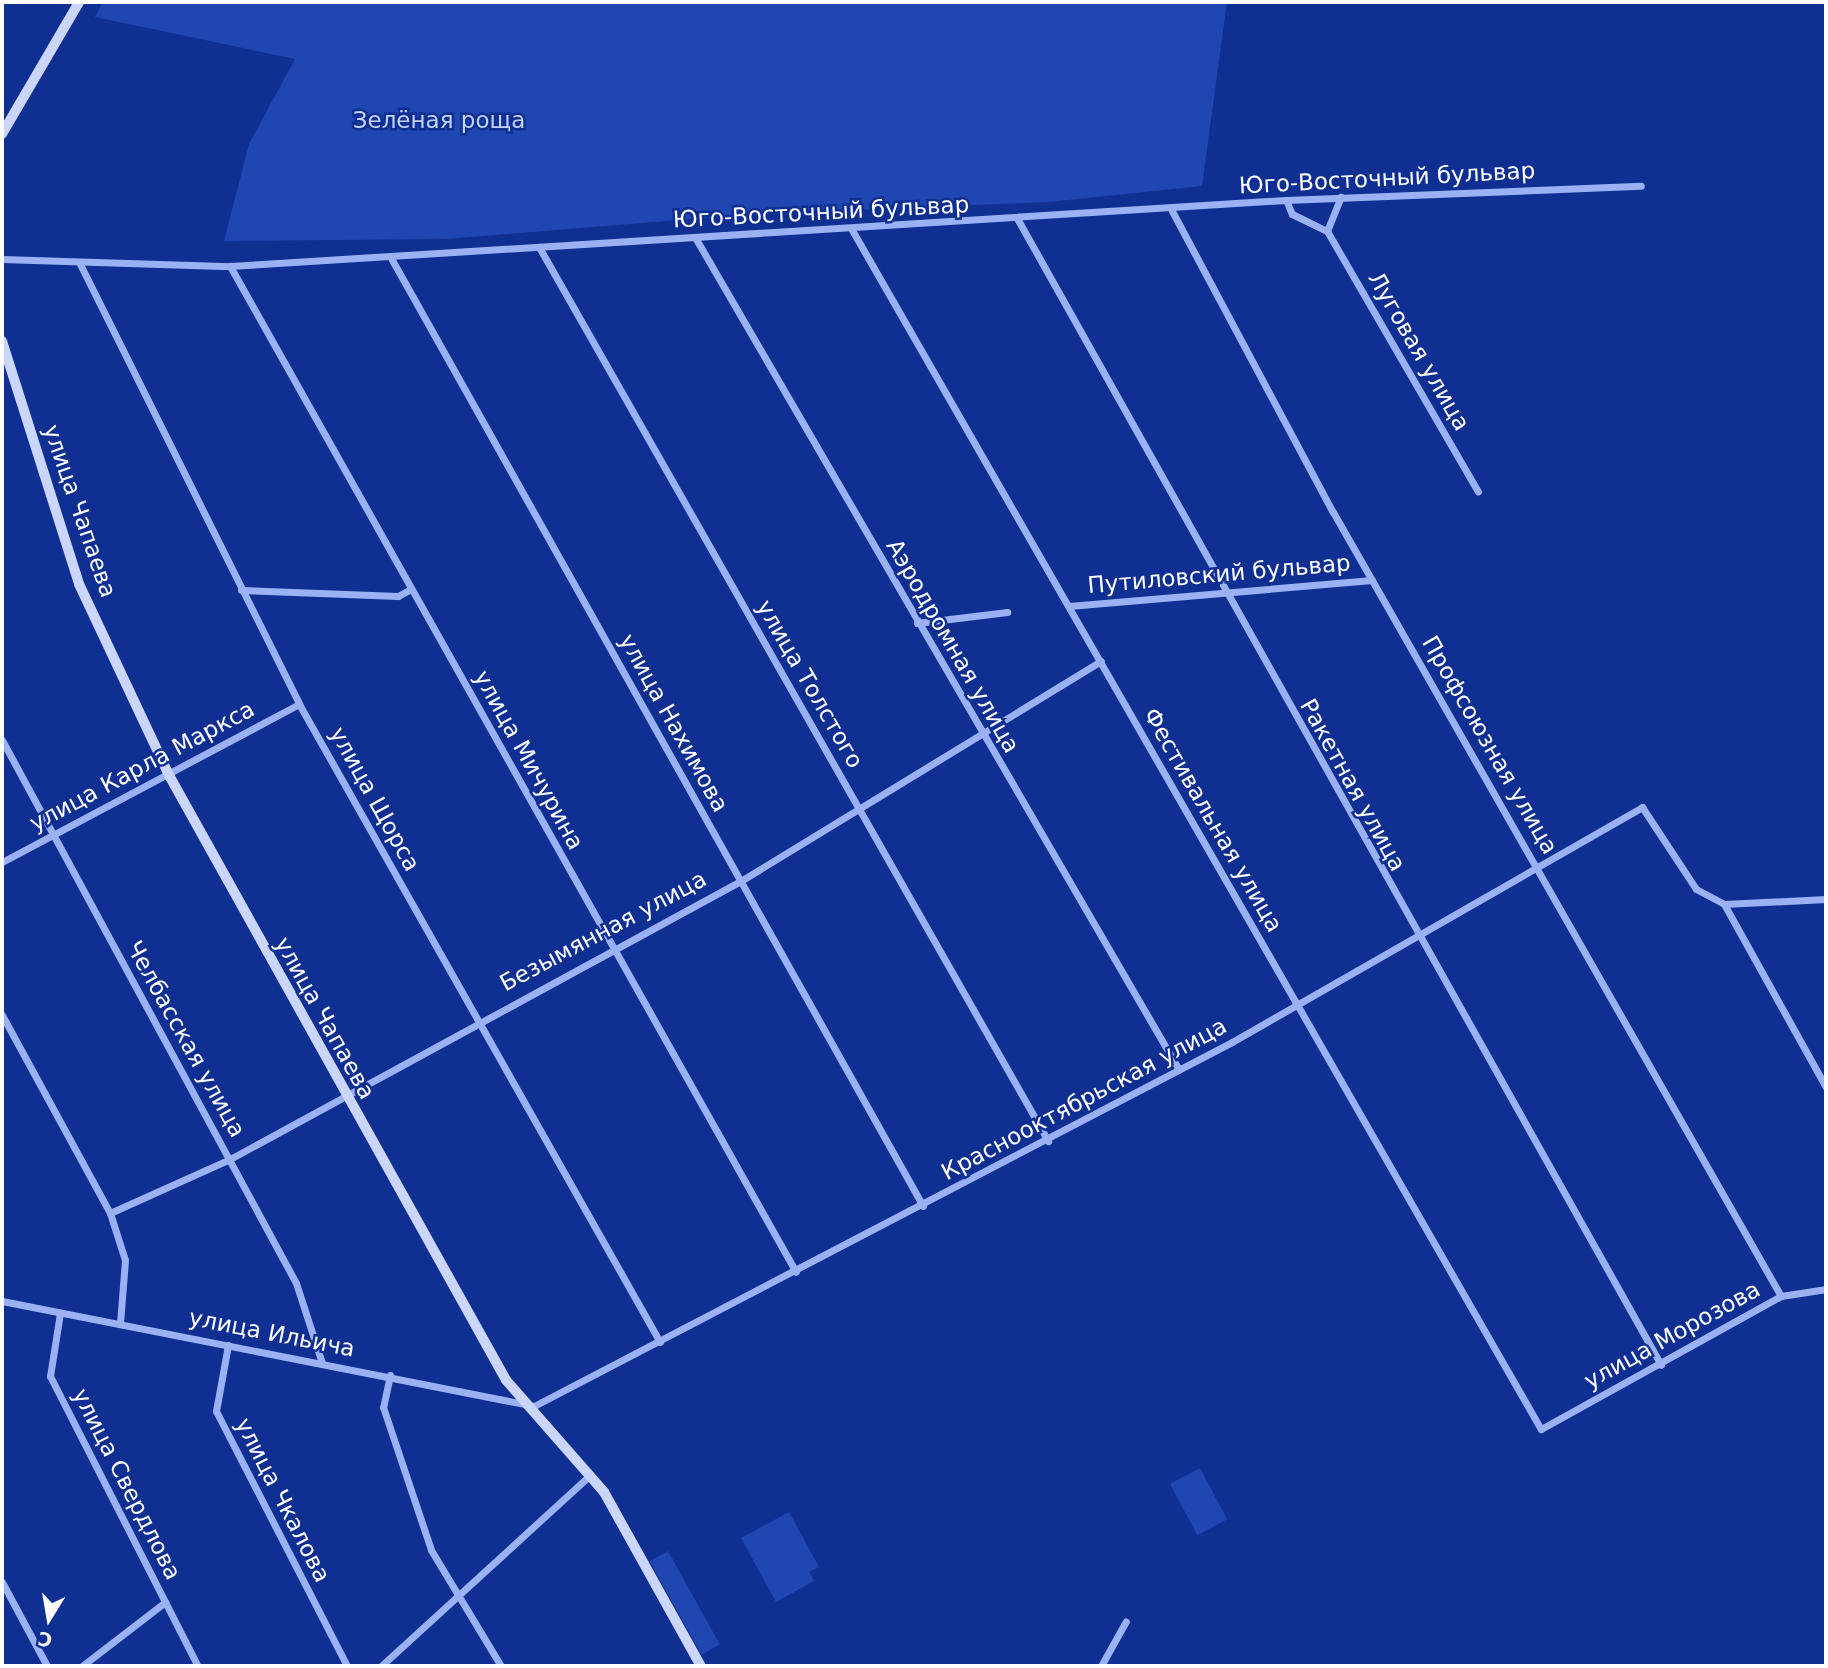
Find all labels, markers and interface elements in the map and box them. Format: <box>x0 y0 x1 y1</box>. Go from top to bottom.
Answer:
park label: Зелёная роща <box>353 106 525 134</box>
street label: Юго-Восточный бульвар <box>1238 156 1536 200</box>
street label: Юго-Восточный бульвар <box>672 190 970 234</box>
street label: Луговая улица <box>1362 267 1476 435</box>
street label: улица Чапаева <box>37 421 123 601</box>
street label: Аэродромная улица <box>880 534 1026 758</box>
street label: Путиловский бульвар <box>1086 549 1352 599</box>
street label: улица Толстого <box>751 595 869 773</box>
street label: улица Нахимова <box>614 629 734 817</box>
street label: Профсоюзная улица <box>1416 631 1564 859</box>
street label: улица Мичурина <box>468 665 590 855</box>
street label: Ракетная улица <box>1294 694 1412 876</box>
street label: улица Карла Маркса <box>25 695 259 837</box>
street label: Фестивальная улица <box>1138 703 1288 937</box>
street label: улица Щорса <box>324 722 426 876</box>
street label: Безымянная улица <box>495 865 711 997</box>
street label: улица Чапаева <box>269 932 381 1104</box>
street label: Челбасская улица <box>121 936 251 1142</box>
street label: Краснооктябрьская улица <box>937 1012 1231 1186</box>
street label: улица Морозова <box>1579 1275 1765 1395</box>
street label: улица Ильича <box>187 1303 357 1363</box>
street label: улица Свердлова <box>67 1384 187 1584</box>
street label: улица Чкалова <box>230 1413 336 1587</box>
north arrow <box>14 1584 84 1654</box>
text: С <box>36 1627 54 1652</box>

